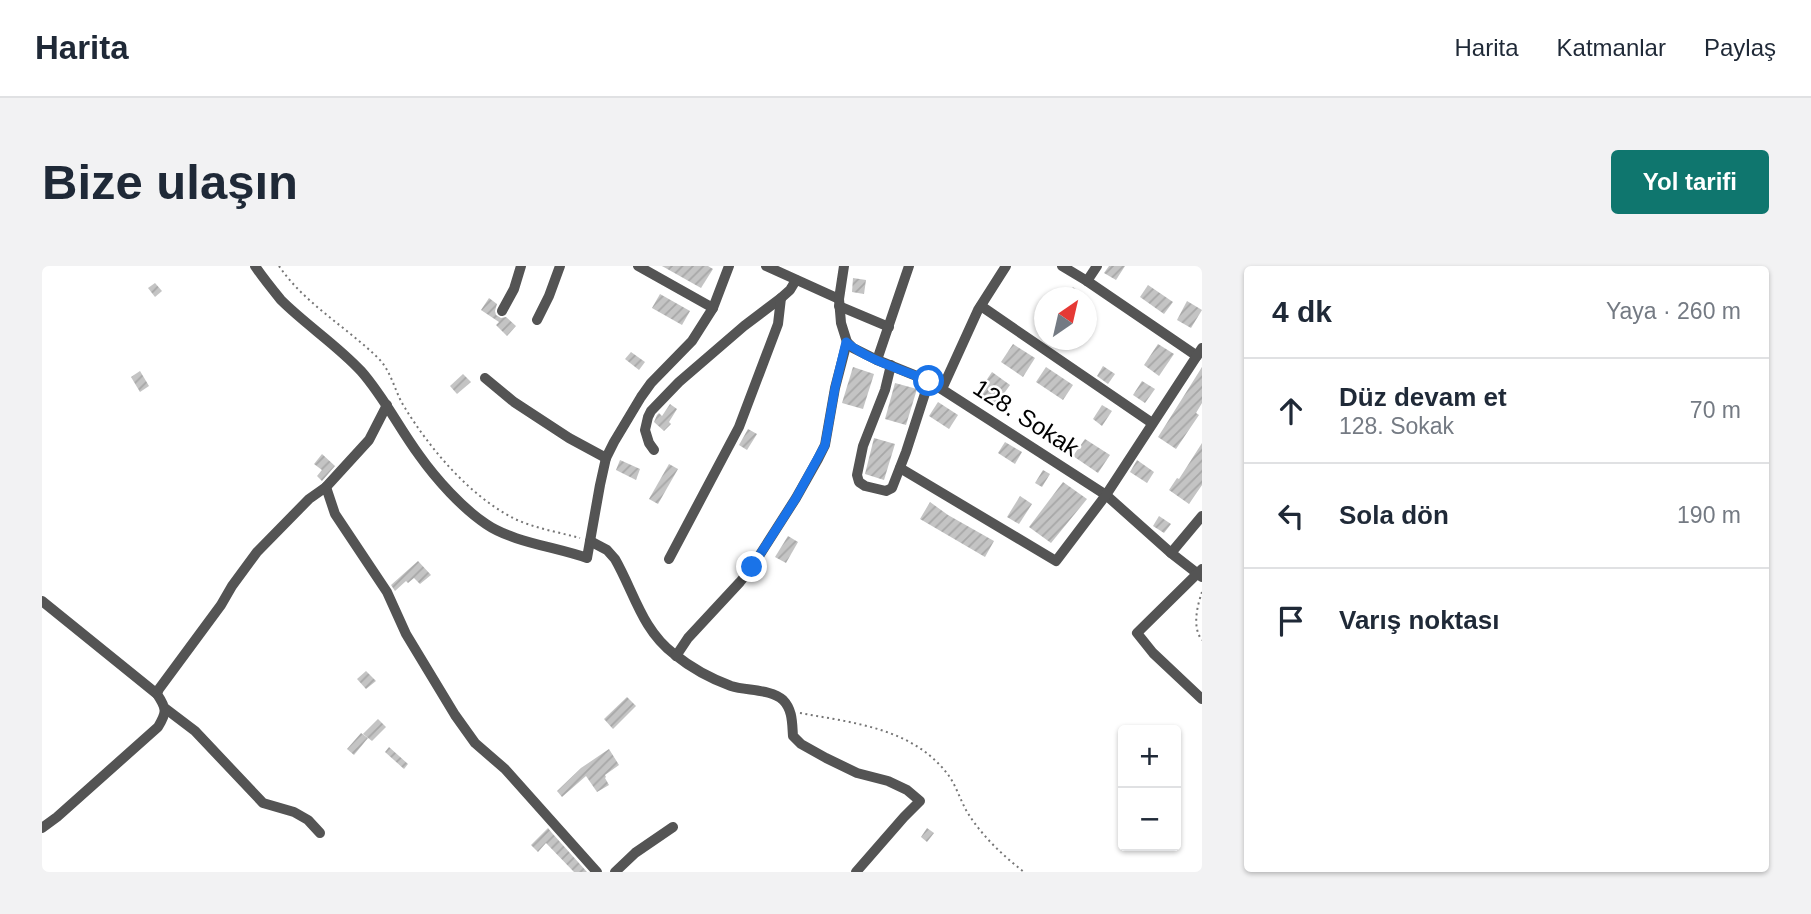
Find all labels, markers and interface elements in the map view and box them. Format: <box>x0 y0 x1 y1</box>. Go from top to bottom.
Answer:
text: Harita <box>35 29 129 66</box>
text: Harita <box>1455 34 1519 61</box>
text: Katmanlar <box>1557 34 1666 61</box>
text: Paylaş <box>1704 34 1776 61</box>
button: Yol tarifi <box>1611 150 1769 214</box>
text: Bize ulaşın <box>42 155 298 209</box>
north arrow <box>1034 287 1097 350</box>
text: 4 dk <box>1272 295 1332 328</box>
text: Yaya · 260 m <box>1606 298 1741 324</box>
route start <box>913 365 944 396</box>
street label: 128. Sokak <box>969 374 1085 462</box>
text: Düz devam et <box>1339 382 1507 412</box>
icon: ahead <box>1272 392 1310 430</box>
text: 70 m <box>1690 397 1741 423</box>
text: 128. Sokak <box>1339 413 1454 439</box>
icon: left <box>1272 497 1310 535</box>
text: Sola dön <box>1339 500 1449 530</box>
text: 190 m <box>1677 502 1741 528</box>
route end <box>736 551 767 582</box>
icon: arrive <box>1272 602 1310 640</box>
text: Varış noktası <box>1339 605 1499 635</box>
map controls <box>1118 725 1181 851</box>
button: + <box>1118 725 1181 788</box>
button: − <box>1118 788 1181 851</box>

